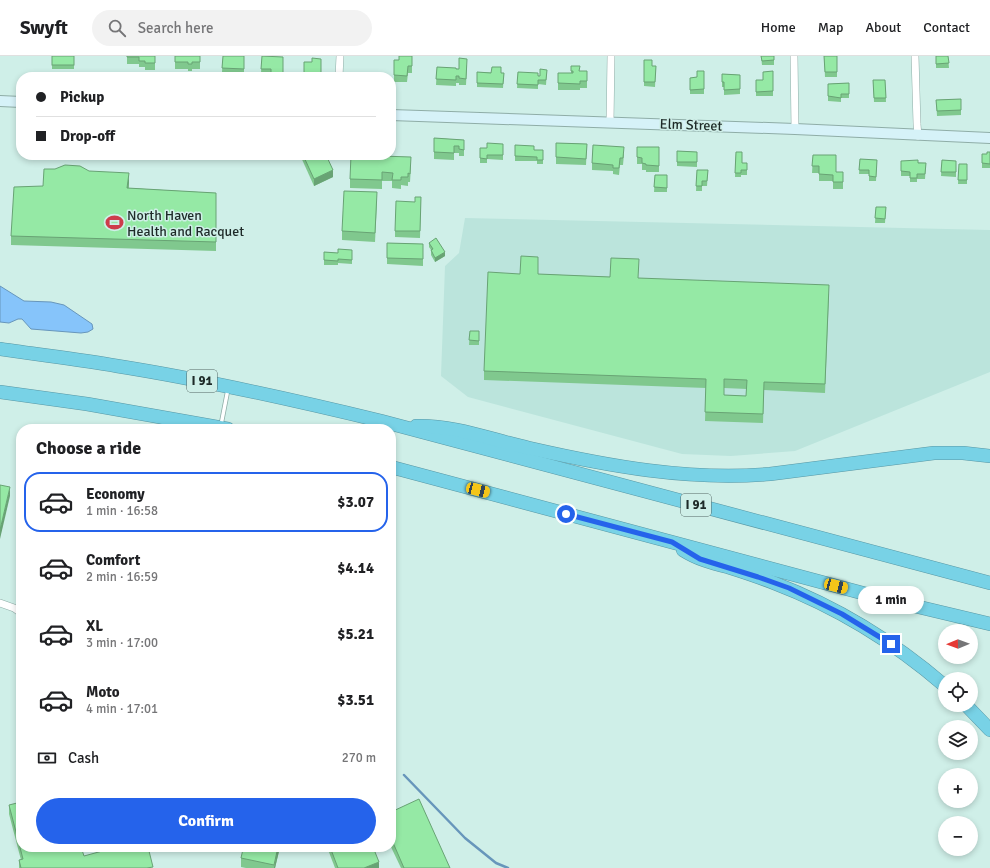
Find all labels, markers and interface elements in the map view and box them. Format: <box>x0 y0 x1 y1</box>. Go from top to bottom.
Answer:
search box <box>92 10 372 46</box>
text: Swyft <box>20 16 68 40</box>
icon: search <box>106 17 128 39</box>
text: Search here <box>138 19 213 37</box>
text: Home <box>761 19 796 36</box>
text: Map <box>818 19 843 36</box>
text: About <box>865 19 901 36</box>
text: Contact <box>923 19 970 36</box>
text: Pickup <box>60 88 104 106</box>
street label: Elm Street <box>659 115 723 135</box>
text: Drop-off <box>60 127 115 145</box>
place label: North Haven Health and Racquet <box>127 207 244 240</box>
sports icon: North Haven Health and Racquet <box>104 213 124 233</box>
road number: I 91 <box>187 370 217 392</box>
text: Choose a ride <box>36 437 141 459</box>
car <box>465 481 491 499</box>
icon: car <box>38 484 74 520</box>
text: Economy <box>86 485 145 503</box>
text: $3.07 <box>337 493 374 511</box>
road number: I 91 <box>681 494 711 516</box>
text: 1 min · 16:58 <box>86 503 158 519</box>
route start <box>557 505 575 523</box>
icon: car <box>38 550 74 586</box>
text: Comfort <box>86 551 140 569</box>
text: $4.14 <box>337 559 374 577</box>
text: 2 min · 16:59 <box>86 569 158 585</box>
car <box>823 577 849 595</box>
callout: 1 min <box>858 586 924 614</box>
text: 1 min <box>875 592 907 608</box>
icon: car <box>38 616 74 652</box>
text: XL <box>86 617 103 635</box>
north arrow <box>938 624 978 664</box>
map controls <box>938 624 978 856</box>
text: $5.21 <box>337 625 374 643</box>
text: 3 min · 17:00 <box>86 635 158 651</box>
route end <box>882 635 900 653</box>
button: locate <box>938 672 978 712</box>
icon: car <box>38 682 74 718</box>
text: Moto <box>86 683 120 701</box>
text: $3.51 <box>337 691 374 709</box>
text: 4 min · 17:01 <box>86 701 158 717</box>
button: layers <box>938 720 978 760</box>
icon: cash <box>36 747 58 769</box>
text: Cash <box>68 749 99 767</box>
text: 270 m <box>342 750 376 766</box>
button: + <box>938 768 978 808</box>
button: Confirm <box>36 798 376 844</box>
button: − <box>938 816 978 856</box>

